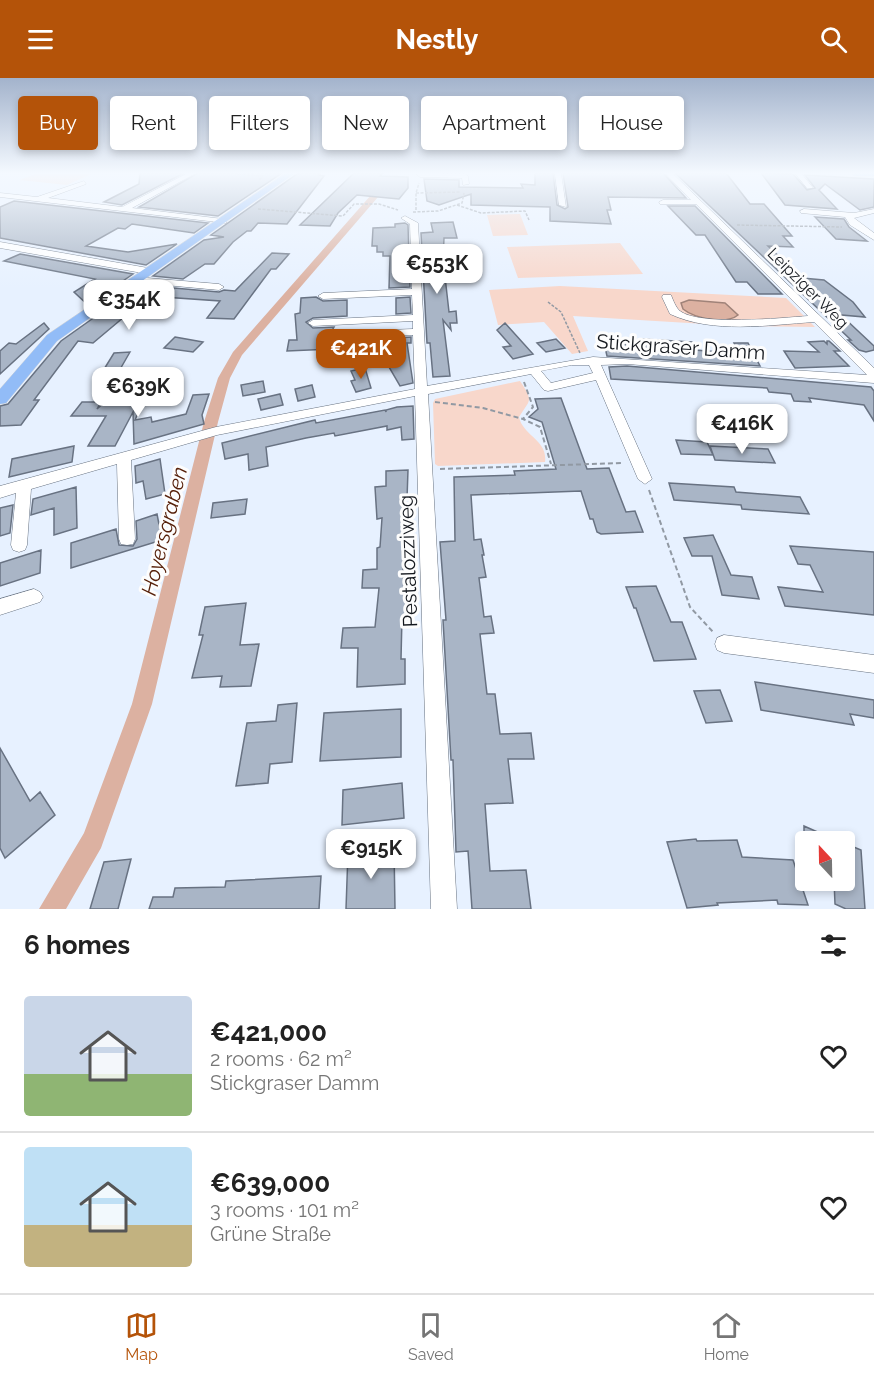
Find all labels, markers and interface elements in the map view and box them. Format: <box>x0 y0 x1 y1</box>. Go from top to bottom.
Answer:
icon: menu <box>24 23 57 56</box>
icon: search <box>817 23 850 56</box>
text: Nestly <box>396 24 478 55</box>
chip: Buy <box>18 96 98 150</box>
chip: Rent <box>110 96 197 150</box>
chip: Filters <box>209 96 310 150</box>
chip: New <box>322 96 409 150</box>
chip: Apartment <box>421 96 567 150</box>
chip: House <box>579 96 684 150</box>
pin: €553K <box>395 244 479 295</box>
street label: Leipziger Weg <box>764 244 852 332</box>
text: €553K <box>406 251 468 275</box>
pin: €354K <box>87 280 171 331</box>
text: €354K <box>98 287 161 311</box>
pin: €421K <box>319 329 403 380</box>
street label: Stickgraser Damm <box>596 329 766 365</box>
text: €421K <box>330 336 392 360</box>
pin: €639K <box>96 367 180 418</box>
text: €639K <box>106 374 170 398</box>
pin: €416K <box>700 404 784 455</box>
text: €416K <box>711 411 773 435</box>
water label: Hoyersgraben <box>136 464 192 598</box>
street label: Pestalozziweg <box>394 494 422 628</box>
pin: €915K <box>329 829 413 880</box>
north arrow <box>795 831 855 891</box>
map controls <box>795 831 855 891</box>
text: €915K <box>340 836 402 860</box>
icon: filters <box>817 929 850 962</box>
text: 6 homes <box>24 930 130 960</box>
text: €421,000 <box>210 1017 327 1047</box>
icon: home <box>72 1020 144 1092</box>
icon: heart <box>817 1040 850 1073</box>
text: 2 rooms · 62 m² <box>210 1047 352 1071</box>
text: Stickgraser Damm <box>210 1071 379 1095</box>
text: €639,000 <box>210 1168 330 1198</box>
icon: home <box>72 1171 144 1243</box>
icon: heart <box>817 1191 850 1224</box>
text: 3 rooms · 101 m² <box>210 1198 359 1222</box>
text: Grüne Straße <box>210 1222 331 1246</box>
tab: Map <box>125 1309 158 1364</box>
tab: Saved <box>408 1309 454 1364</box>
tab: Home <box>704 1309 749 1364</box>

